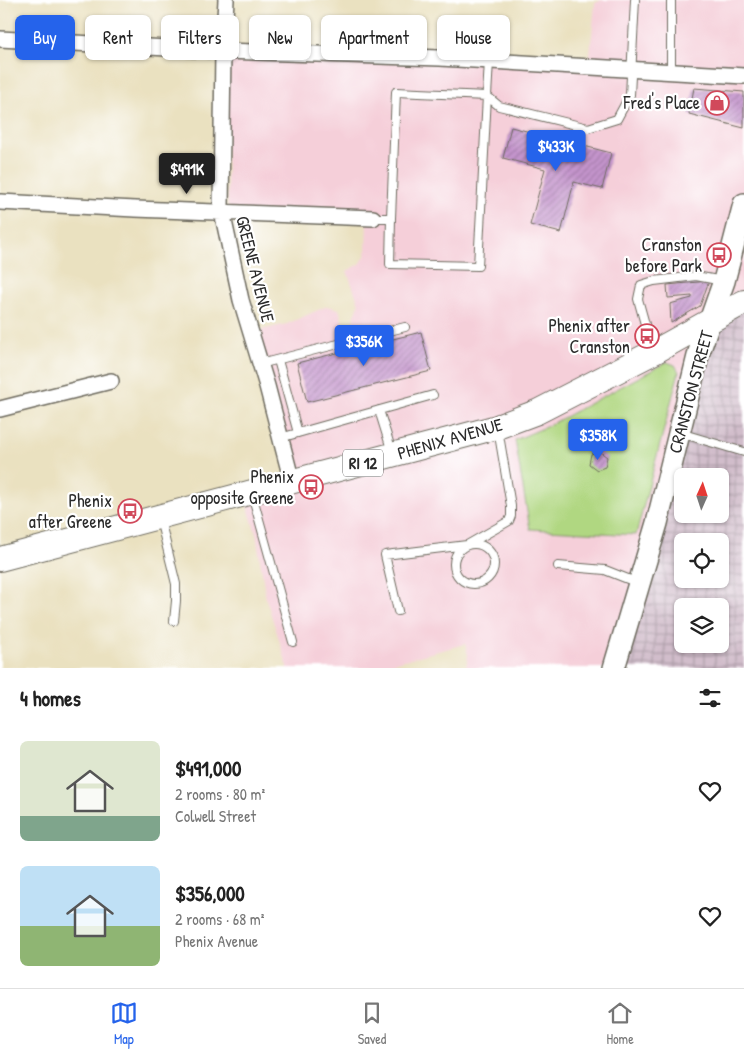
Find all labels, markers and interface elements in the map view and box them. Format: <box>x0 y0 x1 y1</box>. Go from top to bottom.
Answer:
chip: Buy <box>15 15 75 60</box>
chip: Rent <box>85 15 151 60</box>
chip: Filters <box>161 15 239 60</box>
chip: New <box>249 15 311 60</box>
chip: Apartment <box>321 15 427 60</box>
chip: House <box>437 15 510 60</box>
place label: Fred's Place <box>622 90 700 115</box>
shop icon: Fred's Place <box>704 90 730 116</box>
pin: $433K <box>521 130 591 172</box>
text: $433K <box>538 135 574 157</box>
pin: $491K <box>152 152 222 195</box>
text: $491K <box>170 158 204 180</box>
street label: GREENE AVENUE <box>230 213 281 325</box>
place label: Cranston before Park <box>625 232 703 278</box>
bus stop icon: Cranston before Park <box>706 242 732 268</box>
place label: Phenix after Cranston <box>548 313 630 359</box>
bus stop icon: Phenix after Cranston <box>634 323 660 349</box>
pin: $356K <box>329 324 399 367</box>
street label: CRANSTON STREET <box>662 327 719 456</box>
text: $356K <box>346 330 382 352</box>
street label: PHENIX AVENUE <box>394 412 505 465</box>
pin: $358K <box>563 418 633 461</box>
text: $358K <box>579 424 617 446</box>
road number: RI 12 <box>343 449 383 476</box>
place label: Phenix opposite Greene <box>190 464 294 510</box>
north arrow <box>674 468 729 522</box>
map controls <box>674 468 729 653</box>
bus stop icon: Phenix opposite Greene <box>298 474 324 500</box>
place label: Phenix after Greene <box>29 488 112 534</box>
bus stop icon: Phenix after Greene <box>117 498 143 524</box>
button: locate <box>674 533 729 588</box>
button: layers <box>674 598 729 653</box>
text: 4 homes <box>20 684 81 713</box>
icon: filters <box>696 684 724 712</box>
text: $491,000 <box>175 754 241 783</box>
icon: home <box>60 761 120 821</box>
icon: heart <box>696 777 724 805</box>
text: 2 rooms · 80 m² <box>175 783 265 805</box>
text: Colwell Street <box>175 805 256 827</box>
text: $356,000 <box>175 879 245 908</box>
icon: home <box>60 886 120 946</box>
icon: heart <box>696 902 724 930</box>
text: 2 rooms · 68 m² <box>175 908 264 930</box>
text: Phenix Avenue <box>175 930 258 952</box>
tab: Map <box>110 999 138 1048</box>
tab: Saved <box>358 999 386 1048</box>
tab: Home <box>606 999 634 1048</box>

